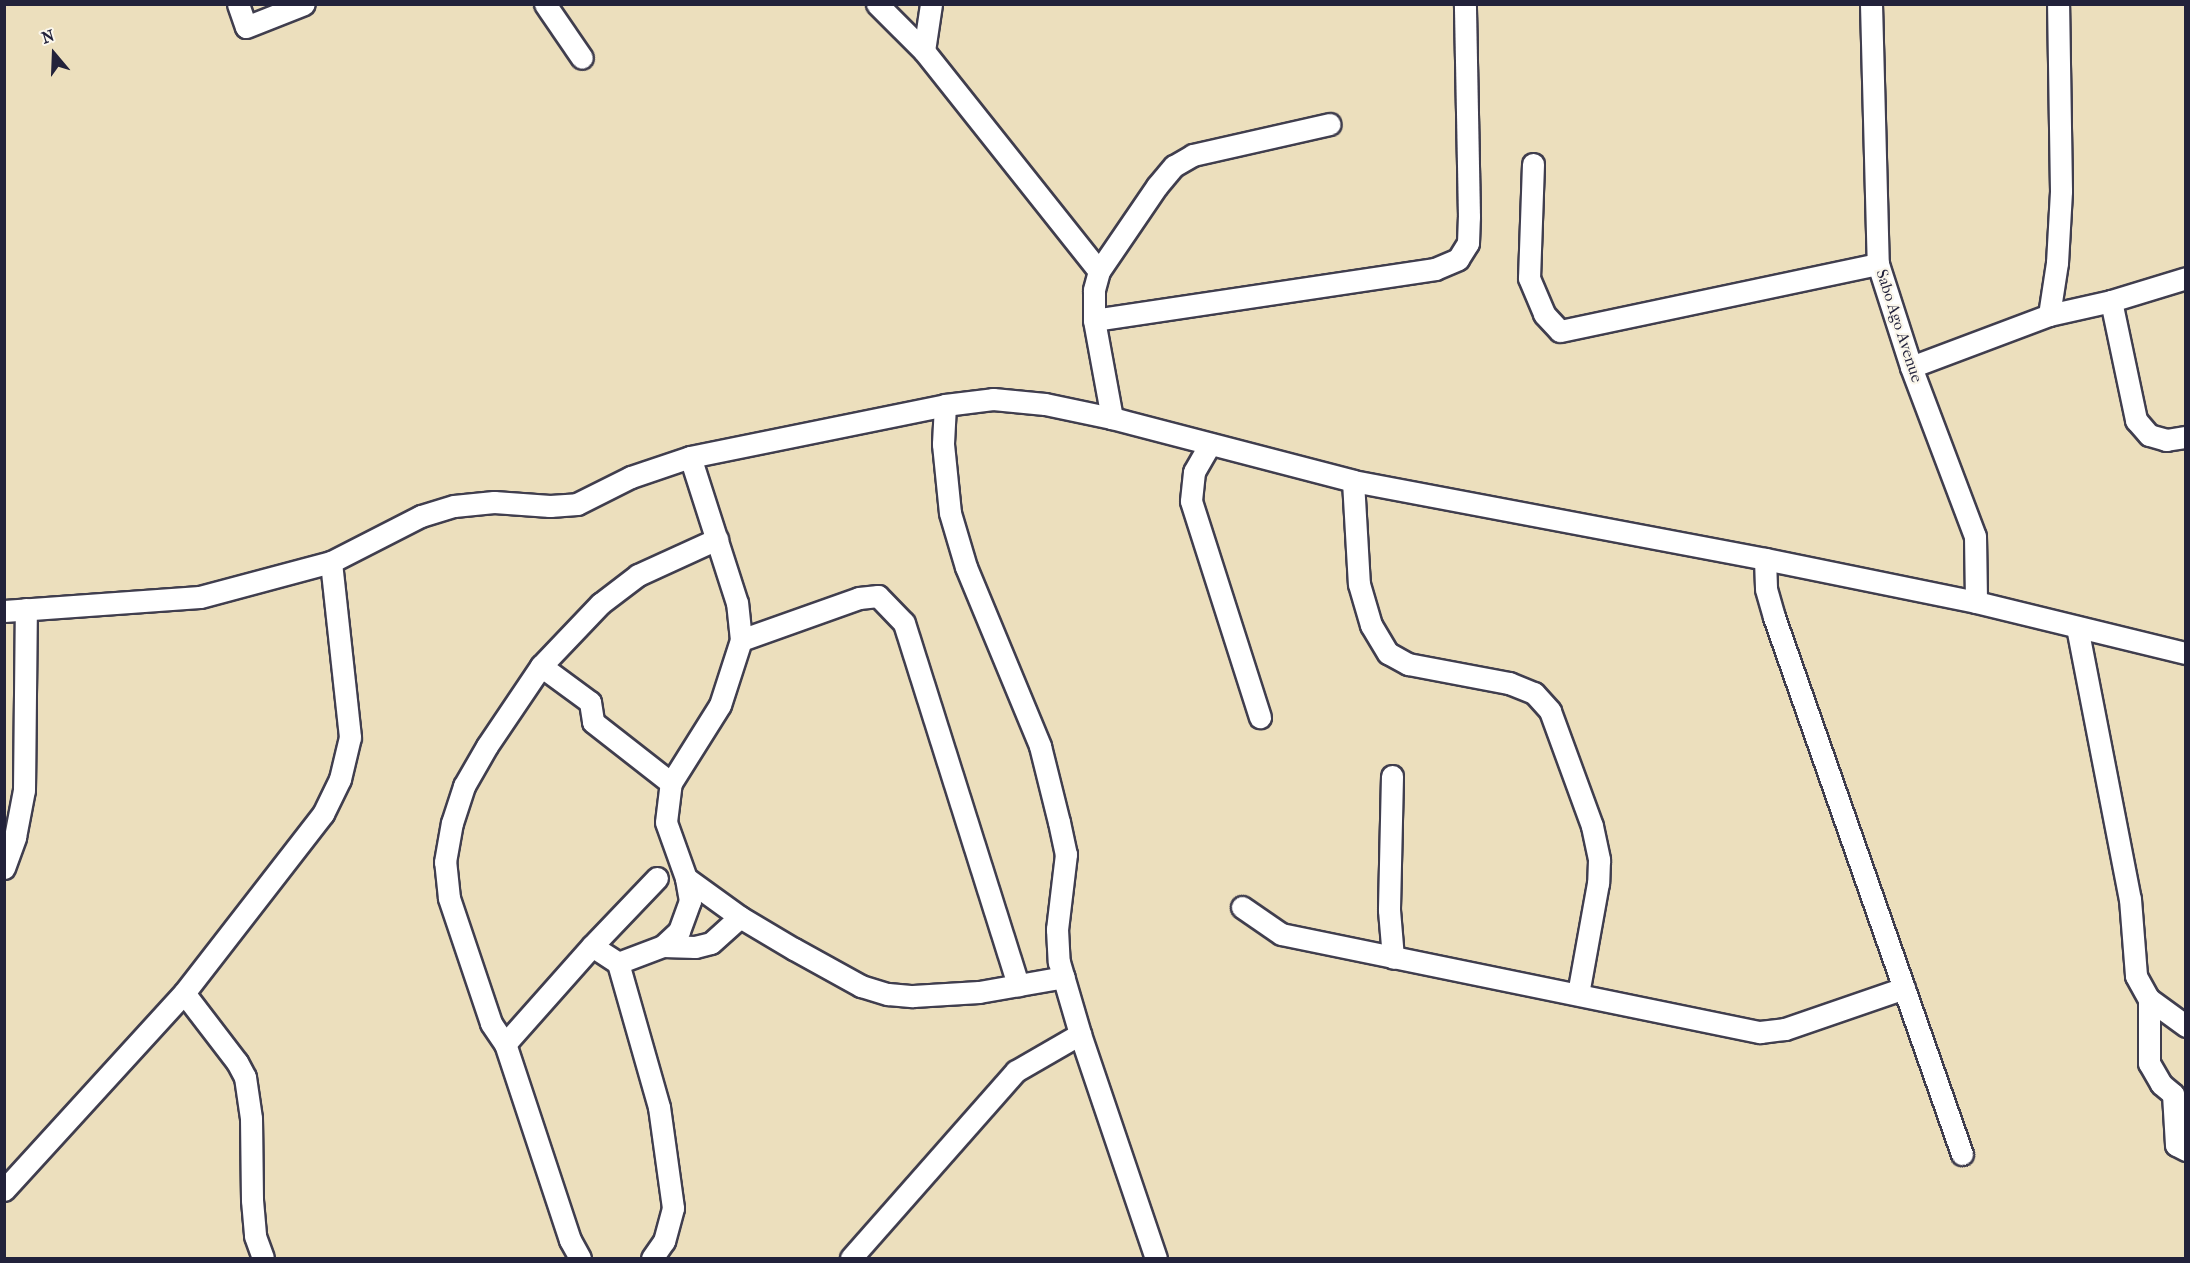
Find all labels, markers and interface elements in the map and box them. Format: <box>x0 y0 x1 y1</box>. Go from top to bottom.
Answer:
north arrow <box>24 24 84 84</box>
text: N <box>39 26 57 47</box>
street label: Sabo Ago Avenue <box>1872 267 1926 385</box>

